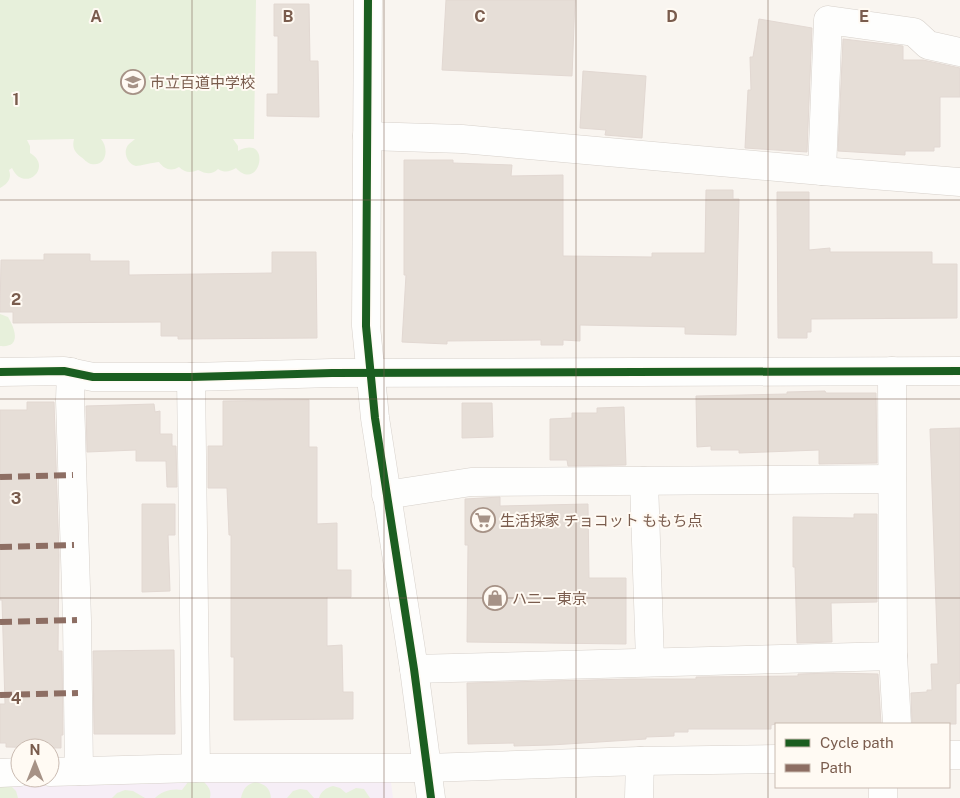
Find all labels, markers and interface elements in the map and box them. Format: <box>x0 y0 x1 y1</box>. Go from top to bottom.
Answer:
text: A <box>90 7 102 26</box>
text: B <box>283 7 294 26</box>
text: C <box>474 7 486 26</box>
text: D <box>666 7 678 26</box>
text: E <box>859 7 869 26</box>
school or university icon: 市立百道中学校 <box>120 69 146 95</box>
place label: 市立百道中学校 <box>150 74 255 91</box>
text: 1 <box>13 90 19 109</box>
text: 2 <box>11 290 21 309</box>
text: 3 <box>11 489 21 508</box>
supermarket icon: 生活採家 チョコット ももち点 <box>470 507 496 533</box>
place label: 生活採家 チョコット ももち点 <box>500 512 702 529</box>
shop icon: ハニー東京 <box>482 585 508 611</box>
place label: ハニー東京 <box>512 590 587 607</box>
text: 4 <box>11 689 22 708</box>
legend <box>775 723 950 788</box>
text: Cycle path <box>820 734 894 751</box>
north arrow <box>10 738 60 788</box>
text: N <box>30 742 40 758</box>
text: Path <box>820 759 852 776</box>

